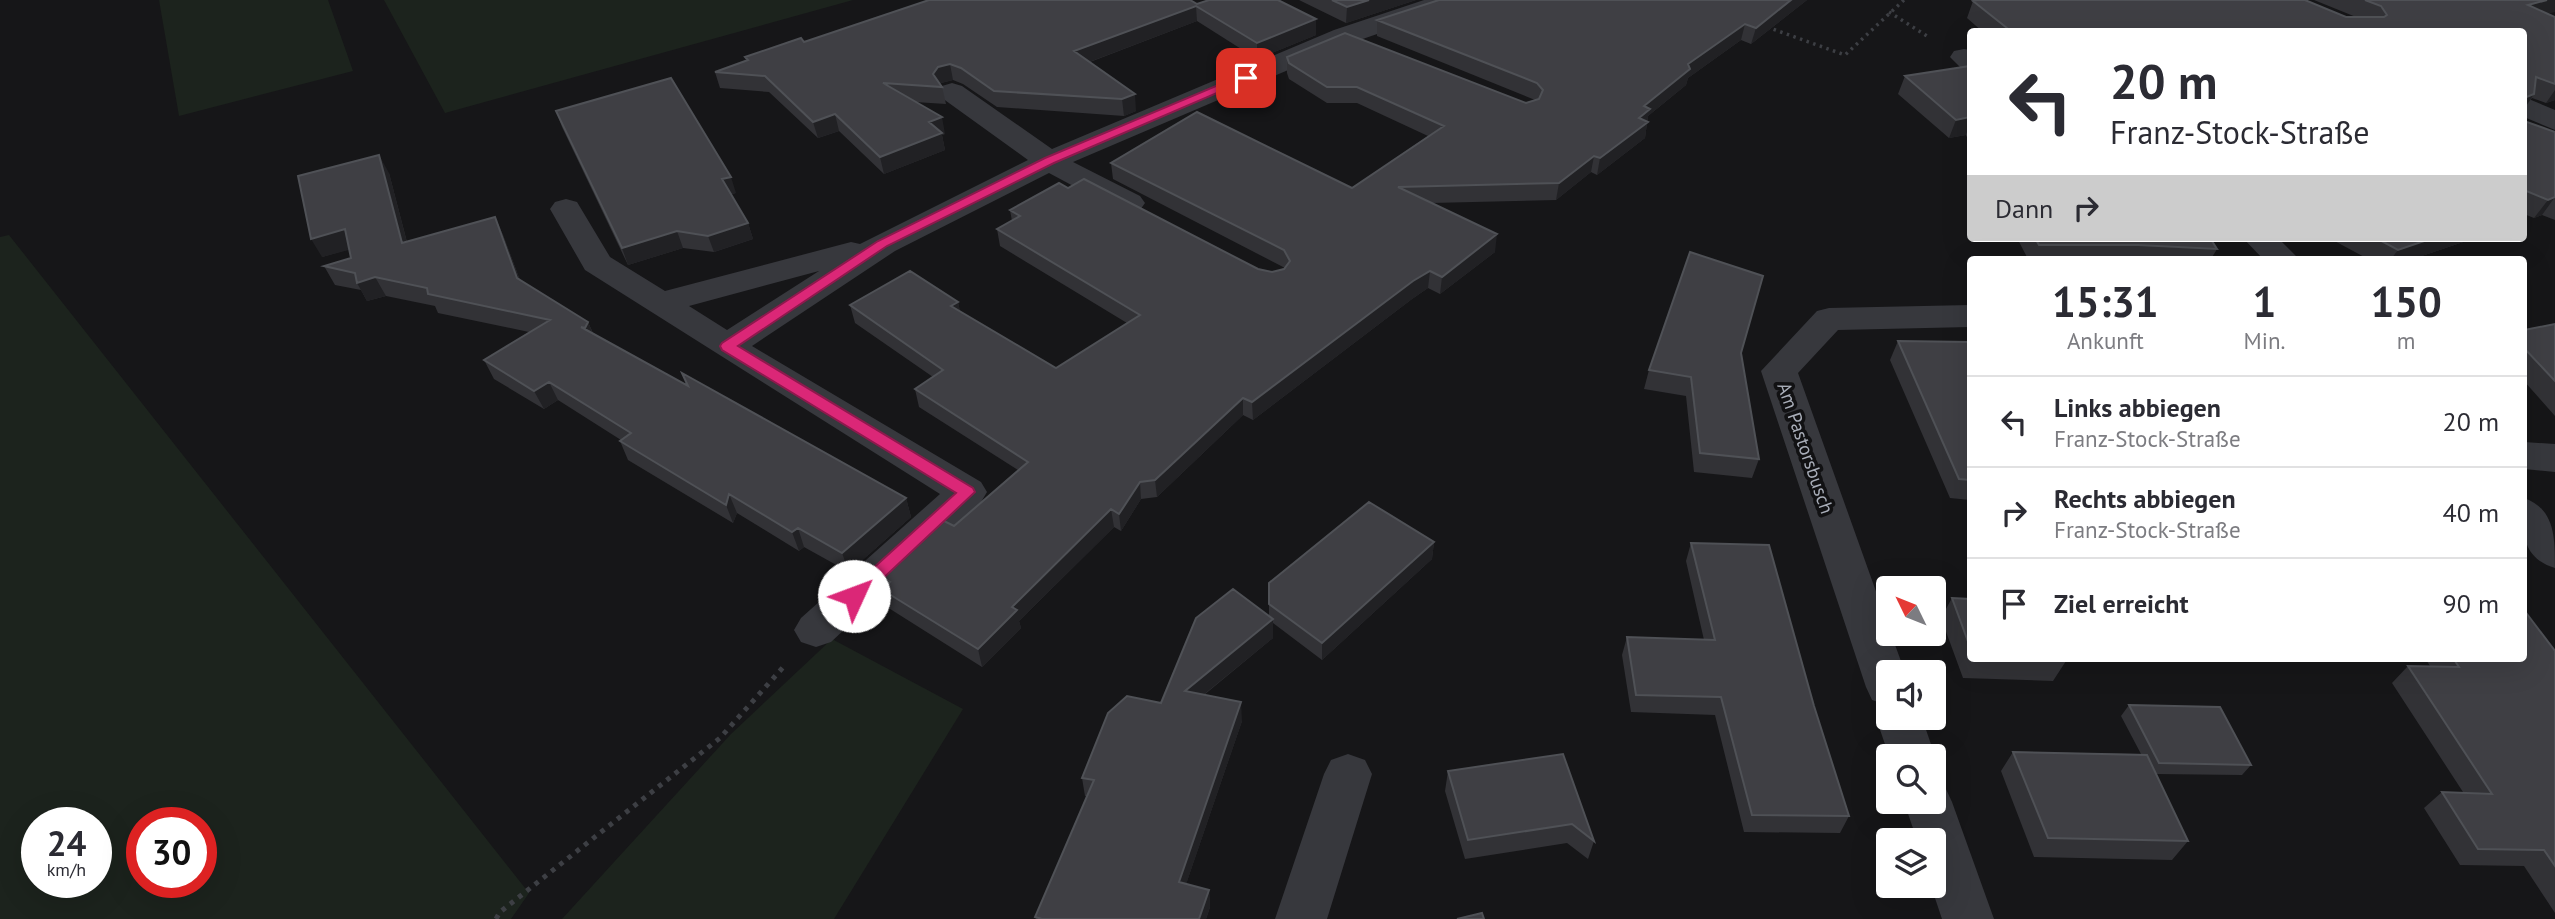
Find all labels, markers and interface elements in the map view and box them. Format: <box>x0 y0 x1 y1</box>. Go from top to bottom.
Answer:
pin <box>1216 48 1276 108</box>
text: 20 m <box>2110 49 2217 113</box>
icon: left <box>1995 56 2086 147</box>
icon: arrive <box>1227 59 1265 97</box>
text: Franz-Stock-Straße <box>2110 111 2370 153</box>
icon: right <box>2067 189 2105 227</box>
text: Dann <box>1995 192 2053 225</box>
text: 15:31 <box>2052 274 2159 329</box>
text: 1 <box>2253 274 2276 329</box>
text: 150 <box>2370 274 2442 329</box>
text: Ankunft <box>2067 326 2144 355</box>
text: Min. <box>2244 326 2285 355</box>
text: m <box>2397 326 2416 355</box>
street label: Am Pastorsbusch <box>1772 379 1840 517</box>
text: Links abbiegen <box>2054 391 2221 424</box>
icon: left <box>1995 403 2033 441</box>
text: 20 m <box>2443 405 2499 438</box>
text: Franz-Stock-Straße <box>2054 424 2241 453</box>
text: Rechts abbiegen <box>2054 482 2236 515</box>
icon: right <box>1995 494 2033 532</box>
text: 40 m <box>2443 496 2499 529</box>
text: Franz-Stock-Straße <box>2054 515 2241 544</box>
position arrow <box>817 559 891 633</box>
north arrow <box>1876 576 1946 646</box>
map controls <box>1876 576 1946 898</box>
icon: arrive <box>1995 585 2033 623</box>
text: Ziel erreicht <box>2054 587 2189 620</box>
text: 90 m <box>2443 587 2499 620</box>
button: sound <box>1876 660 1946 730</box>
button: search <box>1876 744 1946 814</box>
speed limit sign: 30 <box>126 807 217 898</box>
text: 24 <box>47 820 86 866</box>
button: layers <box>1876 828 1946 898</box>
text: km/h <box>47 858 86 881</box>

